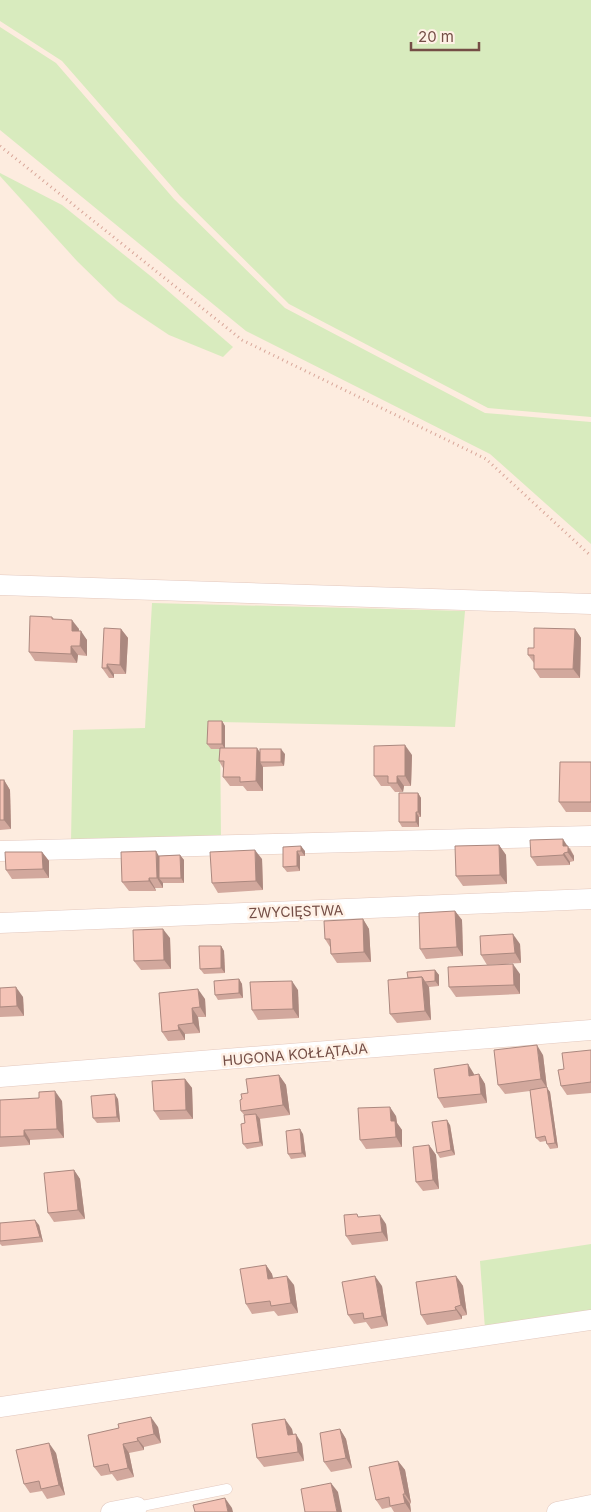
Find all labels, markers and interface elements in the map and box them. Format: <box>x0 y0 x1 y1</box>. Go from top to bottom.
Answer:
scale bar <box>411 20 478 52</box>
text: 20 m <box>418 27 454 46</box>
street label: ZWYCIĘSTWA <box>248 901 344 921</box>
street label: HUGONA KOŁŁĄTAJA <box>222 1039 369 1069</box>

